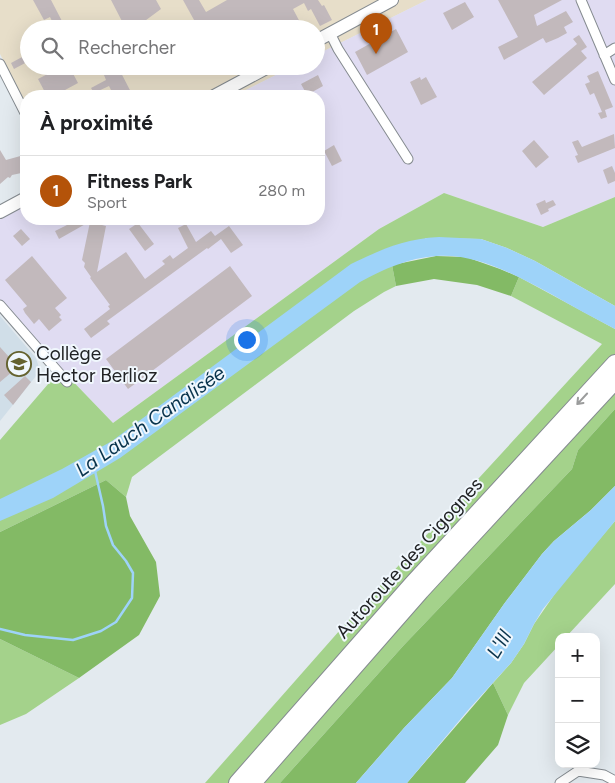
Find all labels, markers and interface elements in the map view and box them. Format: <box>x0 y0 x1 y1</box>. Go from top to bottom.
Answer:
pin: 1 <box>360 13 392 54</box>
search box <box>20 20 325 75</box>
icon: search <box>38 34 66 62</box>
text: Rechercher <box>78 36 176 59</box>
text: À proximité <box>40 110 153 135</box>
text: Fitness Park <box>87 170 193 193</box>
text: 1 <box>53 181 59 200</box>
text: 280 m <box>258 181 305 200</box>
text: Sport <box>87 193 127 212</box>
your location <box>234 327 260 353</box>
place label: Collège Hector Berlioz <box>36 342 158 387</box>
school or university icon: Collège Hector Berlioz <box>6 351 32 377</box>
water label: La Lauch Canalisée <box>71 360 229 482</box>
one-way arrow <box>576 393 588 406</box>
street label: Autoroute des Cigognes <box>331 473 487 643</box>
water label: L'Ill <box>481 625 517 662</box>
map controls <box>555 633 600 768</box>
button: + <box>555 633 600 678</box>
button: − <box>555 678 600 723</box>
button: layers <box>555 723 600 768</box>

